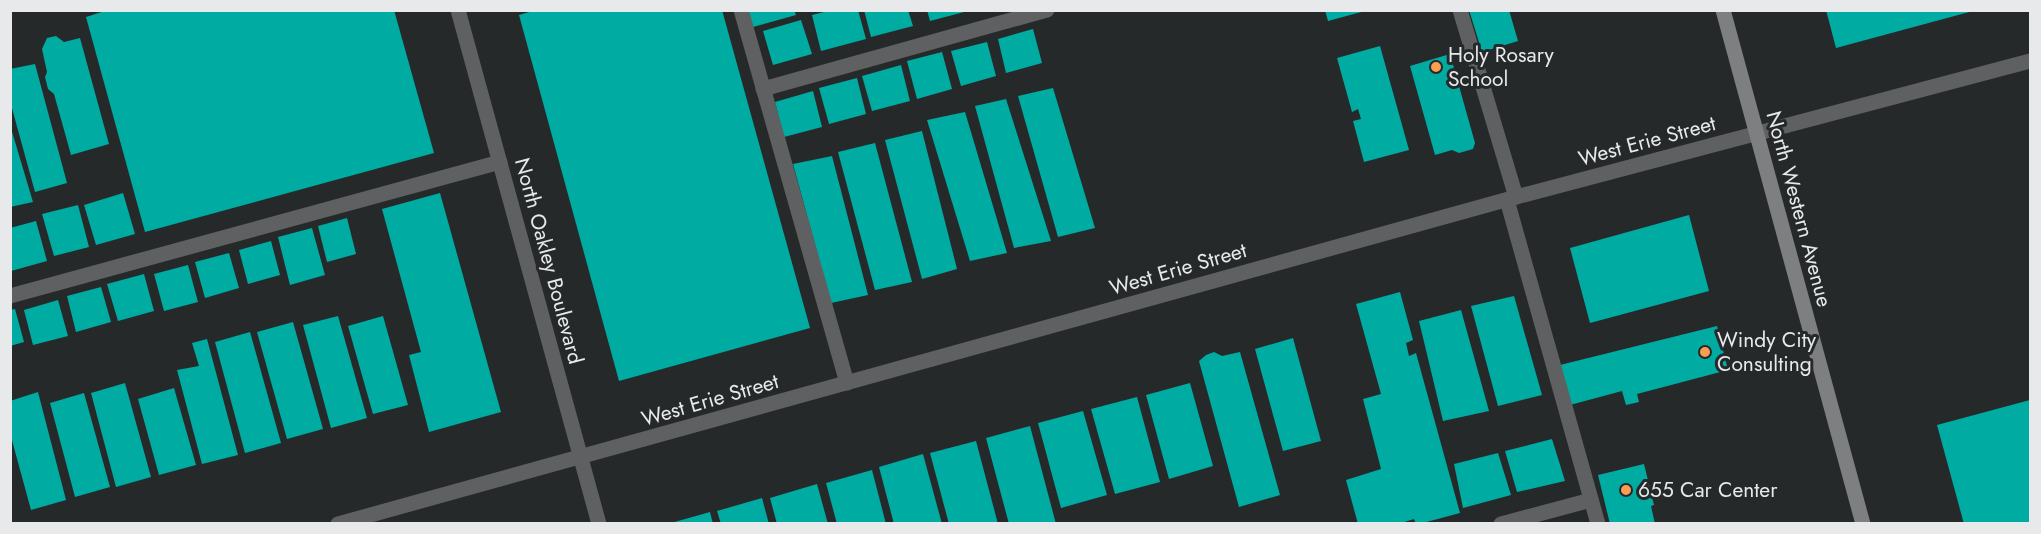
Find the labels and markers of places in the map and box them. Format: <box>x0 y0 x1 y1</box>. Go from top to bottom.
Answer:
place label: Holy Rosary School <box>1448 40 1554 94</box>
marker: Holy Rosary School <box>1429 60 1443 74</box>
place label: Windy City Consulting <box>1717 325 1817 379</box>
marker: Windy City Consulting <box>1698 345 1712 359</box>
place label: 655 Car Center <box>1638 475 1778 505</box>
marker: 655 Car Center <box>1619 483 1633 497</box>

